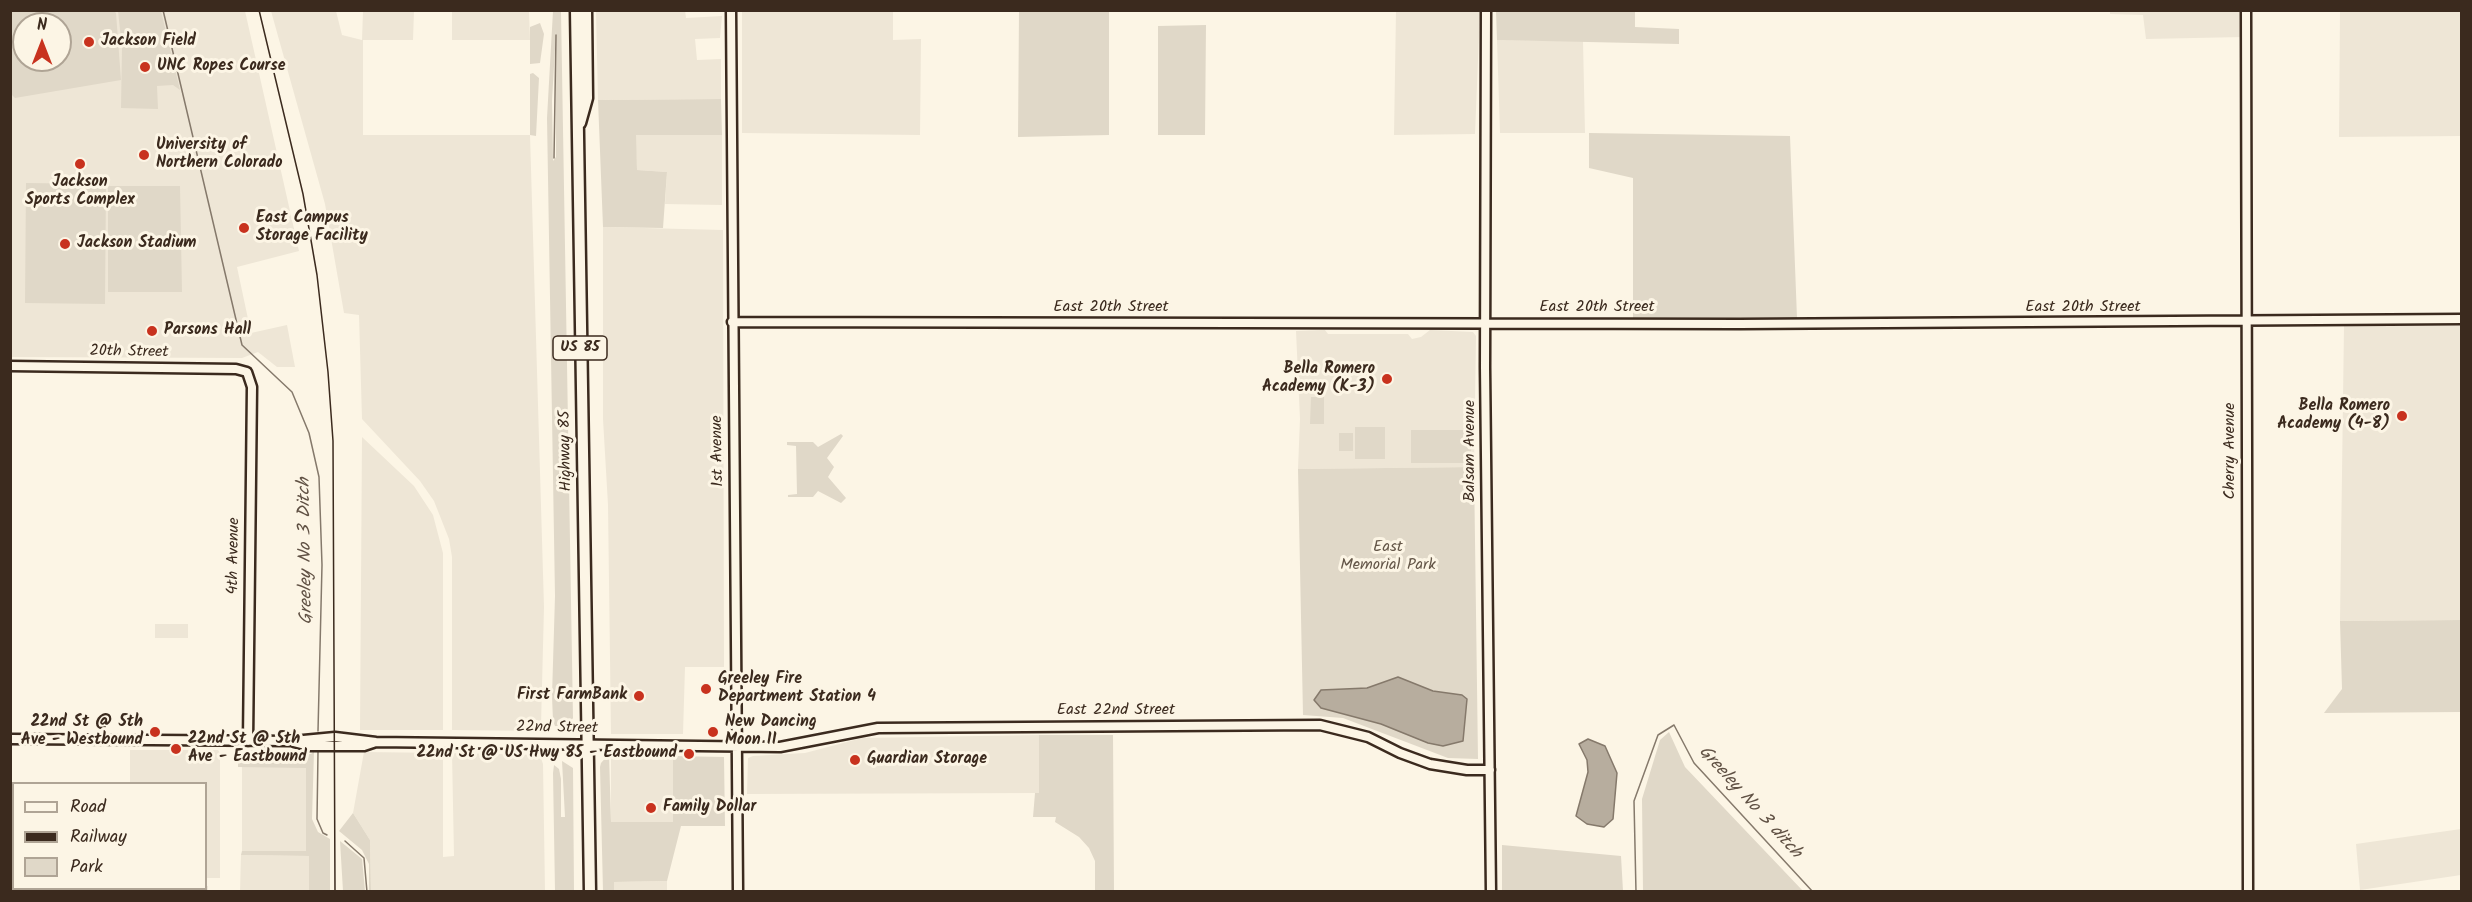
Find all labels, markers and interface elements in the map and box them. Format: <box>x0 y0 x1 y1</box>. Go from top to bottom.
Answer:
north arrow <box>12 12 72 72</box>
text: N <box>37 13 47 38</box>
place label: Jackson Field <box>101 32 196 52</box>
marker: Jackson Field <box>82 35 96 49</box>
place label: UNC Ropes Course <box>157 57 286 77</box>
marker: UNC Ropes Course <box>138 60 152 74</box>
place label: University of Northern Colorado <box>156 136 283 174</box>
marker: University of Northern Colorado <box>137 148 151 162</box>
marker: Jackson Sports Complex <box>73 157 87 171</box>
place label: Jackson Sports Complex <box>25 173 135 211</box>
place label: East Campus Storage Facility <box>256 209 368 247</box>
marker: East Campus Storage Facility <box>237 221 251 235</box>
place label: Jackson Stadium <box>77 234 196 254</box>
marker: Jackson Stadium <box>58 237 72 251</box>
street label: East 20th Street <box>1053 298 1169 318</box>
street label: East 20th Street <box>1539 298 1655 318</box>
street label: East 20th Street <box>2025 298 2141 318</box>
place label: Parsons Hall <box>164 321 251 341</box>
marker: Parsons Hall <box>145 324 159 338</box>
road number: US 85 <box>553 336 607 360</box>
street label: 20th Street <box>89 343 169 363</box>
place label: Bella Romero Academy (K-3) <box>1262 360 1375 398</box>
marker: Bella Romero Academy (K-3) <box>1380 372 1394 386</box>
place label: Bella Romero Academy (4-8) <box>2277 397 2390 435</box>
street label: Balsam Avenue <box>1461 400 1481 502</box>
street label: Cherry Avenue <box>2221 403 2241 499</box>
marker: Bella Romero Academy (4-8) <box>2395 409 2409 423</box>
street label: Highway 85 <box>557 410 577 492</box>
street label: 1st Avenue <box>709 415 729 487</box>
water label: Greeley No 3 Ditch <box>295 477 319 625</box>
street label: 4th Avenue <box>225 517 245 595</box>
park label: East Memorial Park <box>1340 538 1436 576</box>
place label: Greeley Fire Department Station 4 <box>718 670 876 708</box>
marker: Greeley Fire Department Station 4 <box>699 682 713 696</box>
place label: First FarmBank <box>517 686 627 706</box>
marker: First FarmBank <box>632 689 646 703</box>
street label: East 22nd Street <box>1057 701 1175 721</box>
place label: 22nd St @ 5th Ave - Westbound <box>21 713 143 751</box>
place label: New Dancing Moon II <box>725 713 817 751</box>
street label: 22nd Street <box>516 719 598 739</box>
marker: 22nd St @ 5th Ave - Westbound <box>148 725 162 739</box>
marker: New Dancing Moon II <box>706 725 720 739</box>
place label: 22nd St @ 5th Ave - Eastbound <box>188 730 307 768</box>
marker: 22nd St @ 5th Ave - Eastbound <box>169 742 183 756</box>
water label: Greeley No 3 ditch <box>1693 742 1805 864</box>
place label: 22nd St @ US Hwy 85 - Eastbound <box>417 744 677 764</box>
marker: 22nd St @ US Hwy 85 - Eastbound <box>682 747 696 761</box>
place label: Guardian Storage <box>867 750 987 770</box>
marker: Guardian Storage <box>848 753 862 767</box>
legend <box>12 782 207 890</box>
text: Road <box>70 793 106 822</box>
place label: Family Dollar <box>663 798 756 818</box>
marker: Family Dollar <box>644 801 658 815</box>
text: Railway <box>70 823 127 852</box>
text: Park <box>70 853 103 882</box>

